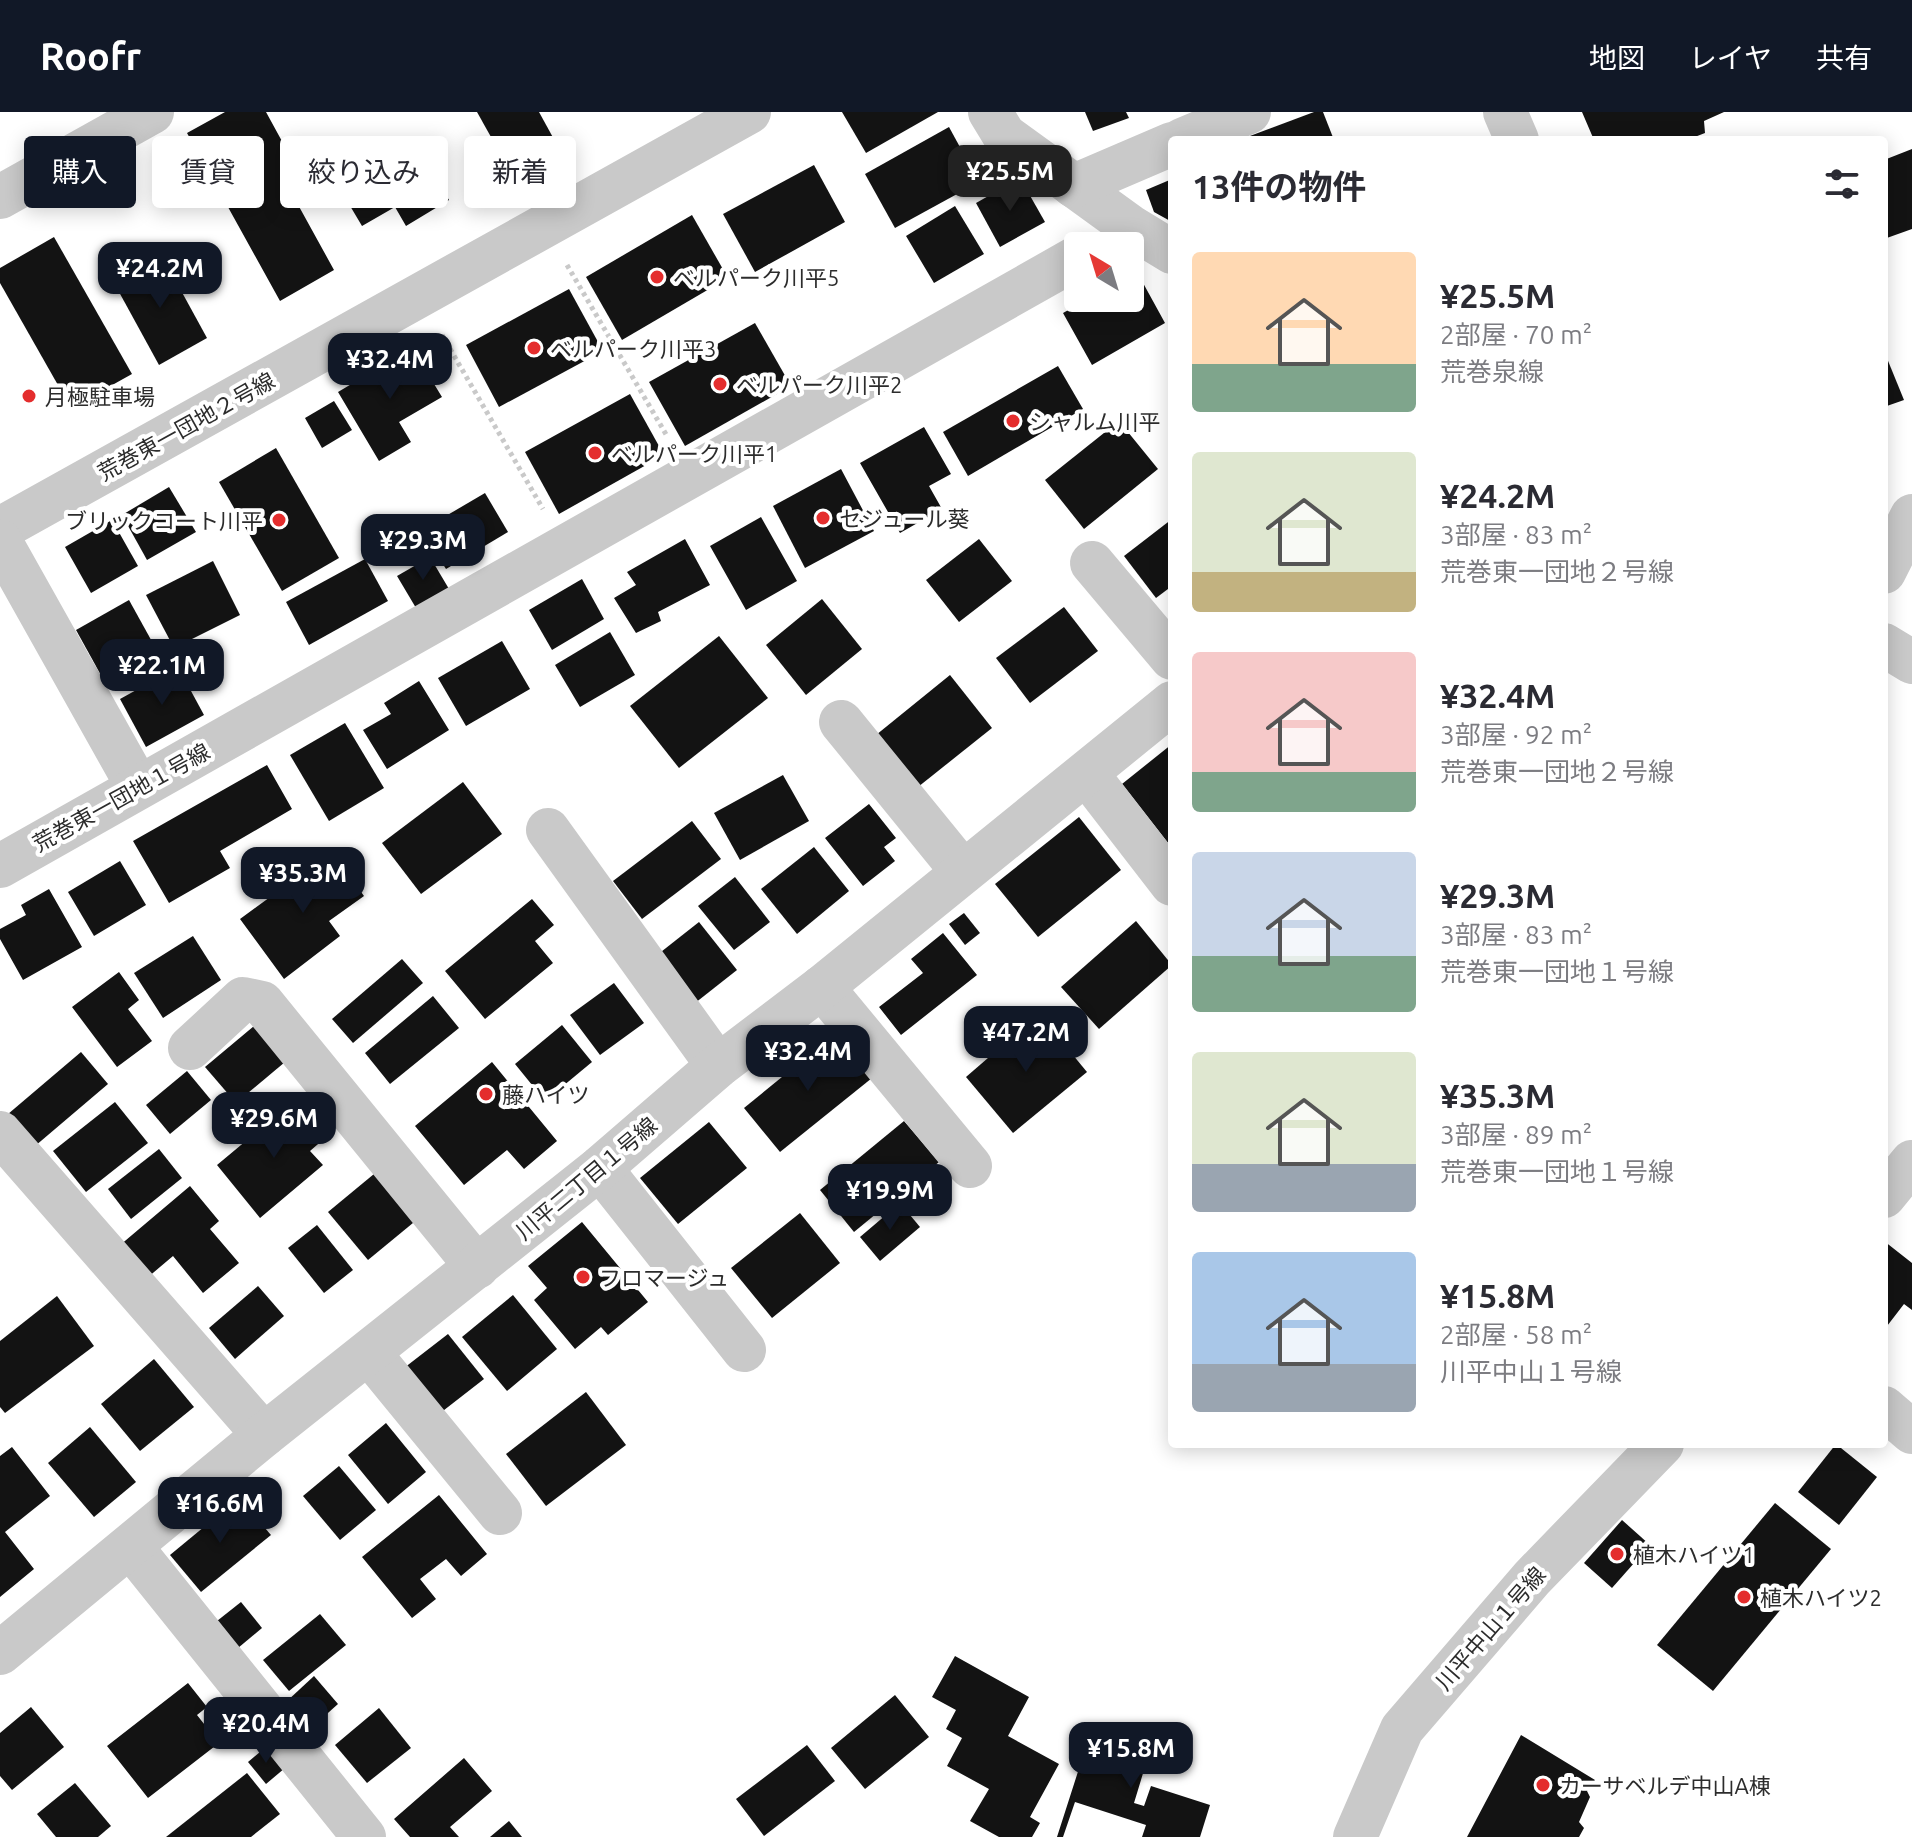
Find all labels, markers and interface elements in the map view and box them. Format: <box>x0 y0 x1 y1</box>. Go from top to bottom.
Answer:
text: Roofr <box>40 35 141 77</box>
text: 地図 <box>1589 42 1645 73</box>
text: レイヤ <box>1689 42 1772 73</box>
text: 共有 <box>1816 42 1872 73</box>
chip: 購入 <box>24 136 136 208</box>
chip: 賃貸 <box>152 136 264 208</box>
chip: 絞り込み <box>280 136 448 208</box>
chip: 新着 <box>464 136 576 208</box>
pin: ¥25.5M <box>945 145 1075 213</box>
text: ¥25.5M <box>966 156 1054 185</box>
icon: filters <box>1820 162 1864 206</box>
text: 13件の物件 <box>1192 167 1366 205</box>
north arrow <box>1064 232 1144 312</box>
map controls <box>1064 232 1144 312</box>
pin: ¥24.2M <box>95 242 225 310</box>
text: ¥24.2M <box>116 253 204 282</box>
place label: ベルパーク川平5 <box>673 265 839 290</box>
marker: ベルパーク川平5 <box>648 268 666 286</box>
text: ¥25.5M <box>1440 276 1555 314</box>
icon: home <box>1256 284 1352 380</box>
text: 2部屋 · 70 m² <box>1440 320 1592 349</box>
pin: ¥32.4M <box>325 333 455 401</box>
place label: ベルパーク川平3 <box>550 336 716 361</box>
marker: ベルパーク川平3 <box>525 339 543 357</box>
text: ¥32.4M <box>346 344 434 373</box>
text: 荒巻泉線 <box>1440 357 1544 386</box>
street label: 荒巻東一団地２号線 <box>93 367 279 485</box>
place label: ベルパーク川平2 <box>736 372 902 397</box>
marker: ベルパーク川平2 <box>711 375 729 393</box>
place label: 月極駐車場 <box>45 384 155 409</box>
marker: 月極駐車場 <box>20 387 38 405</box>
place label: シャルム川平 <box>1029 409 1161 434</box>
marker: シャルム川平 <box>1004 412 1022 430</box>
place label: ベルパーク川平1 <box>611 441 777 466</box>
marker: ベルパーク川平1 <box>586 444 604 462</box>
text: ¥24.2M <box>1440 476 1555 514</box>
icon: home <box>1256 484 1352 580</box>
place label: セジュール葵 <box>839 506 969 531</box>
place label: ブリックコート川平 <box>65 508 263 533</box>
marker: セジュール葵 <box>814 509 832 527</box>
marker: ブリックコート川平 <box>270 511 288 529</box>
pin: ¥29.3M <box>358 514 488 582</box>
text: 3部屋 · 83 m² <box>1440 520 1592 549</box>
text: ¥29.3M <box>379 525 467 554</box>
text: 荒巻東一団地２号線 <box>1440 557 1674 586</box>
pin: ¥22.1M <box>97 639 227 707</box>
text: ¥22.1M <box>118 650 206 679</box>
text: ¥32.4M <box>1440 676 1555 714</box>
icon: home <box>1256 684 1352 780</box>
text: 3部屋 · 92 m² <box>1440 720 1592 749</box>
street label: 荒巻東一団地１号線 <box>28 738 214 856</box>
text: 荒巻東一団地２号線 <box>1440 757 1674 786</box>
pin: ¥35.3M <box>238 847 368 915</box>
text: ¥35.3M <box>259 858 347 887</box>
text: ¥29.3M <box>1440 876 1555 914</box>
icon: home <box>1256 884 1352 980</box>
text: 3部屋 · 83 m² <box>1440 920 1592 949</box>
text: 荒巻東一団地１号線 <box>1440 957 1674 986</box>
pin: ¥47.2M <box>961 1006 1091 1074</box>
text: ¥47.2M <box>982 1017 1070 1046</box>
pin: ¥32.4M <box>743 1025 873 1093</box>
text: ¥32.4M <box>764 1036 852 1065</box>
text: ¥35.3M <box>1440 1076 1555 1114</box>
place label: 藤ハイツ <box>502 1082 590 1107</box>
icon: home <box>1256 1084 1352 1180</box>
marker: 藤ハイツ <box>477 1085 495 1103</box>
pin: ¥29.6M <box>209 1092 339 1160</box>
text: ¥29.6M <box>230 1103 318 1132</box>
street label: 川平二丁目１号線 <box>511 1112 661 1244</box>
text: 3部屋 · 89 m² <box>1440 1120 1592 1149</box>
text: 荒巻東一団地１号線 <box>1440 1157 1674 1186</box>
pin: ¥19.9M <box>825 1164 955 1232</box>
text: ¥19.9M <box>846 1175 934 1204</box>
place label: フロマージュ <box>599 1265 729 1290</box>
marker: フロマージュ <box>574 1268 592 1286</box>
text: ¥15.8M <box>1440 1276 1555 1314</box>
icon: home <box>1256 1284 1352 1380</box>
text: 2部屋 · 58 m² <box>1440 1320 1592 1349</box>
text: 川平中山１号線 <box>1440 1357 1622 1386</box>
pin: ¥16.6M <box>155 1477 285 1545</box>
text: ¥16.6M <box>176 1488 264 1517</box>
place label: 植木ハイツ1 <box>1633 1542 1755 1567</box>
marker: 植木ハイツ1 <box>1608 1545 1626 1563</box>
street label: 川平中山１号線 <box>1430 1562 1550 1694</box>
place label: 植木ハイツ2 <box>1760 1585 1882 1610</box>
marker: 植木ハイツ2 <box>1735 1588 1753 1606</box>
pin: ¥20.4M <box>201 1697 331 1765</box>
text: ¥20.4M <box>222 1708 310 1737</box>
pin: ¥15.8M <box>1066 1722 1196 1790</box>
text: ¥15.8M <box>1087 1733 1175 1762</box>
place label: カーサベルデ中山A棟 <box>1559 1773 1771 1798</box>
marker: カーサベルデ中山A棟 <box>1534 1776 1552 1794</box>

